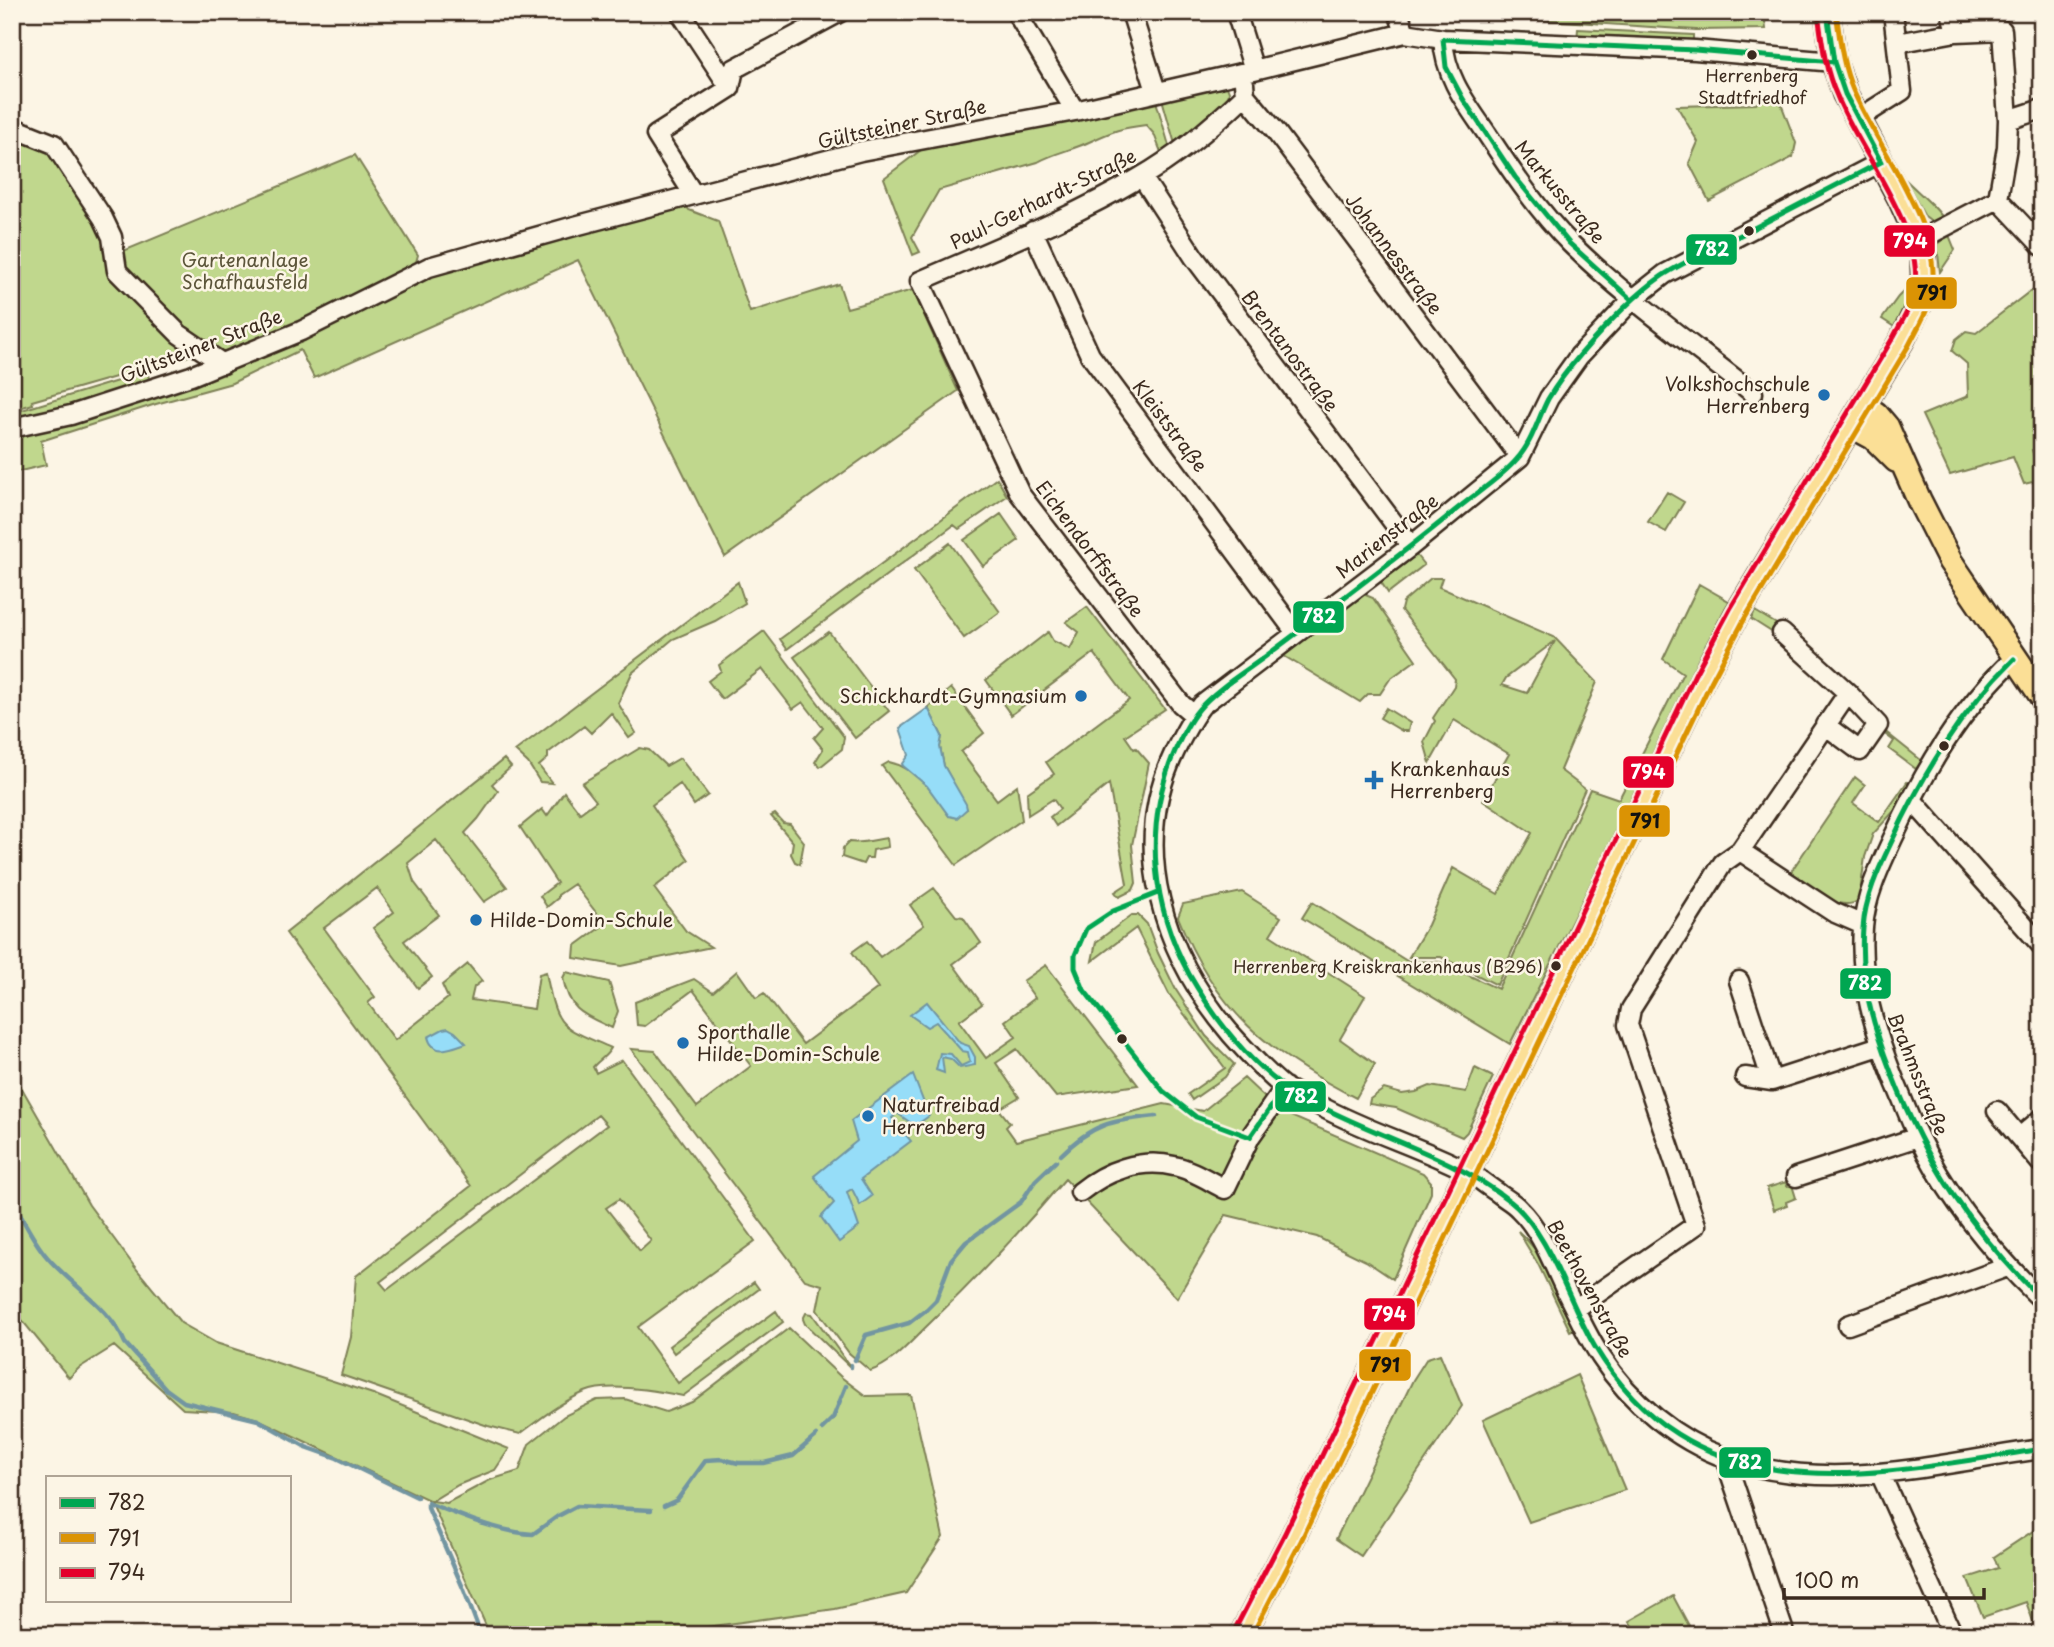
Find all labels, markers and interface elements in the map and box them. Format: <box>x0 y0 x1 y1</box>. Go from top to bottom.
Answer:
marker: Herrenberg Stadtfriedhof <box>1745 48 1759 62</box>
place label: Herrenberg Stadtfriedhof <box>1698 62 1808 110</box>
street label: Gültsteiner Straße <box>815 91 989 155</box>
street label: Markusstraße <box>1509 133 1613 249</box>
street label: Paul-Gerhardt-Straße <box>945 141 1140 255</box>
street label: Johannesstraße <box>1340 187 1450 320</box>
unlabelled marker <box>1742 224 1756 238</box>
line badge: 794 <box>1883 224 1936 258</box>
text: 794 <box>1892 226 1928 254</box>
line badge: 782 <box>1685 233 1738 266</box>
text: 782 <box>1695 234 1729 262</box>
park label: Gartenanlage Schafhausfeld <box>182 245 308 295</box>
line badge: 791 <box>1905 276 1958 310</box>
text: 791 <box>1917 278 1947 306</box>
street label: Brentanostraße <box>1236 284 1346 417</box>
street label: Gültsteiner Straße <box>116 301 286 389</box>
place label: Volkshochschule Herrenberg <box>1665 369 1810 419</box>
street label: Kleiststraße <box>1127 373 1215 477</box>
marker: Volkshochschule Herrenberg <box>1816 387 1832 403</box>
street label: Eichendorffstraße <box>1030 474 1152 623</box>
street label: Marienstraße <box>1329 486 1444 584</box>
line badge: 782 <box>1292 600 1345 634</box>
text: 782 <box>1302 601 1336 629</box>
place label: Schickhardt-Gymnasium <box>839 681 1067 709</box>
marker: Schickhardt-Gymnasium <box>1073 688 1089 704</box>
unlabelled marker <box>1937 739 1951 753</box>
place label: Krankenhaus Herrenberg <box>1390 754 1510 804</box>
line badge: 794 <box>1622 755 1675 789</box>
text: 794 <box>1630 757 1666 785</box>
marker: Krankenhaus Herrenberg <box>1364 770 1384 790</box>
line badge: 791 <box>1618 804 1671 838</box>
text: 791 <box>1630 806 1660 834</box>
place label: Hilde-Domin-Schule <box>490 905 673 933</box>
marker: Hilde-Domin-Schule <box>468 912 484 928</box>
place label: Herrenberg Kreiskrankenhaus (B296) <box>1233 953 1543 979</box>
marker: Herrenberg Kreiskrankenhaus (B296) <box>1549 959 1563 973</box>
line badge: 782 <box>1839 967 1892 1000</box>
text: 782 <box>1848 968 1882 996</box>
street label: Brahmsstraße <box>1882 1008 1956 1139</box>
place label: Sporthalle Hilde-Domin-Schule <box>697 1017 880 1067</box>
unlabelled marker <box>1115 1032 1129 1046</box>
marker: Sporthalle Hilde-Domin-Schule <box>675 1035 691 1051</box>
line badge: 782 <box>1274 1080 1327 1113</box>
text: 782 <box>1284 1081 1318 1109</box>
place label: Naturfreibad Herrenberg <box>882 1090 1000 1140</box>
marker: Naturfreibad Herrenberg <box>860 1108 876 1124</box>
street label: Beethovenstraße <box>1541 1214 1640 1363</box>
line badge: 794 <box>1363 1297 1416 1331</box>
text: 794 <box>1371 1299 1407 1327</box>
line badge: 791 <box>1358 1348 1412 1382</box>
text: 791 <box>1370 1350 1400 1378</box>
line badge: 782 <box>1718 1446 1772 1479</box>
text: 782 <box>1728 1447 1762 1475</box>
legend <box>46 1476 290 1602</box>
text: 782 <box>108 1485 145 1517</box>
text: 791 <box>108 1521 140 1553</box>
text: 794 <box>108 1555 146 1587</box>
scale bar <box>1784 1556 1984 1600</box>
text: 100 m <box>1795 1563 1859 1595</box>

